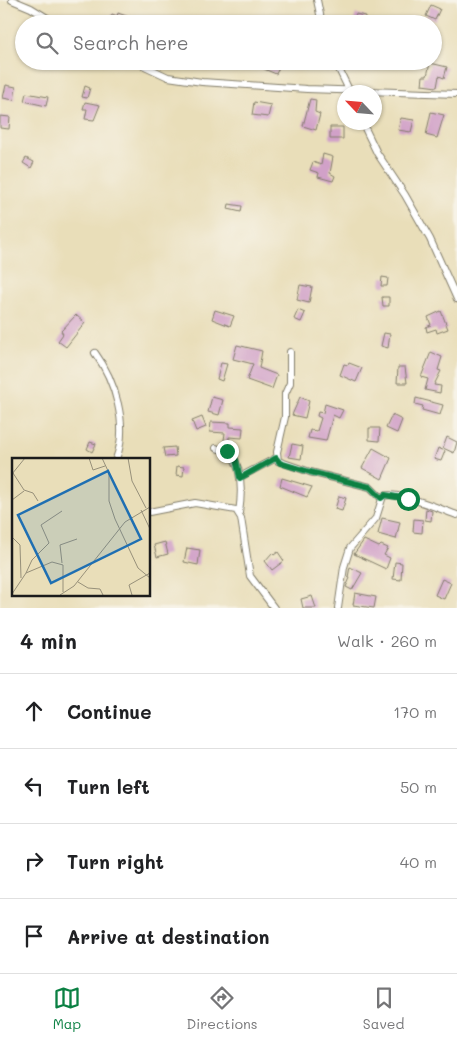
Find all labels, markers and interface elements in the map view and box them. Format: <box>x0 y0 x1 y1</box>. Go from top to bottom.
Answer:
search box <box>15 15 442 70</box>
icon: search <box>33 29 61 57</box>
text: Search here <box>73 30 189 55</box>
north arrow <box>337 85 382 130</box>
route end <box>216 440 239 463</box>
inset map <box>12 458 150 596</box>
route start <box>397 488 420 511</box>
text: 4 min <box>20 627 77 654</box>
text: Walk · 260 m <box>337 630 437 651</box>
icon: ahead <box>20 697 48 725</box>
text: Continue <box>67 699 152 724</box>
text: 170 m <box>393 701 437 722</box>
icon: left <box>20 772 48 800</box>
text: Turn left <box>67 774 150 799</box>
text: 50 m <box>400 776 437 797</box>
icon: right <box>20 847 48 875</box>
text: Turn right <box>67 849 164 874</box>
text: 40 m <box>400 851 437 872</box>
icon: arrive <box>20 922 48 950</box>
text: Arrive at destination <box>67 924 270 949</box>
tab: Map <box>53 984 81 1033</box>
tab: Directions <box>186 984 258 1033</box>
tab: Saved <box>363 984 404 1033</box>

